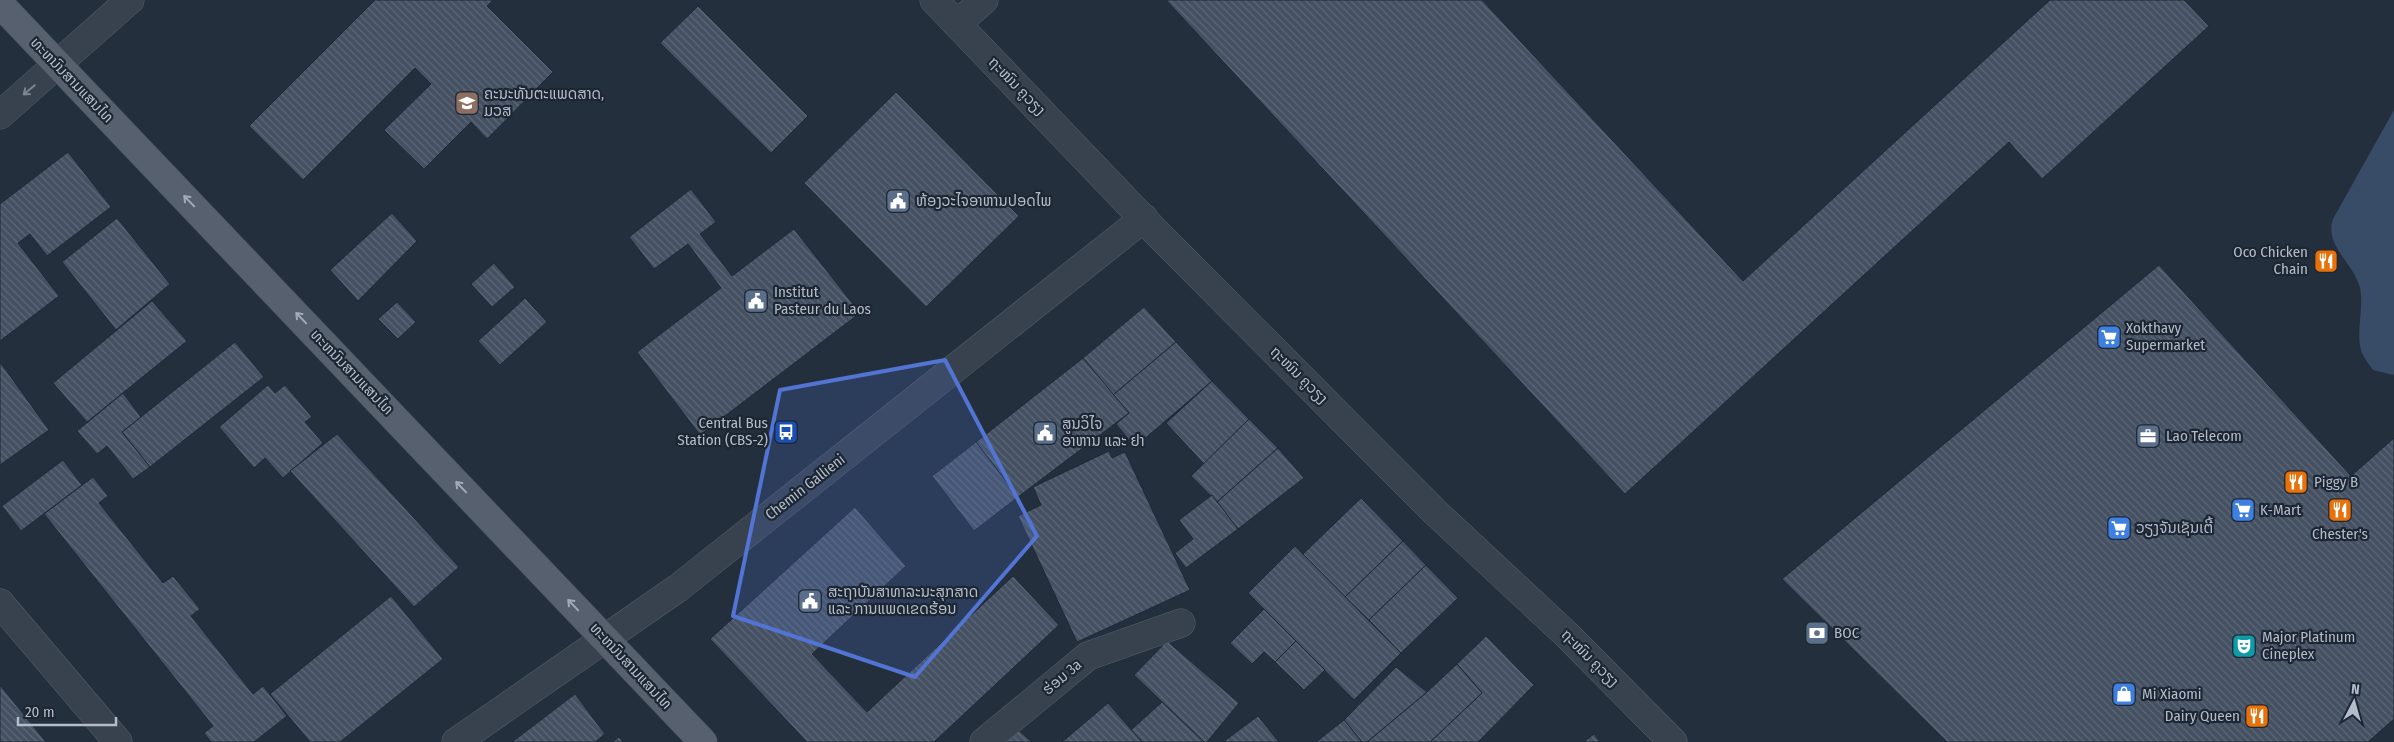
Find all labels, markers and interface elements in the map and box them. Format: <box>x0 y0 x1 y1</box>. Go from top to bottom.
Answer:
street label: ທະຫນົນສາມແສນໄທ <box>27 34 117 126</box>
street label: ຖະໜົນ ຄູວຽງ <box>984 53 1049 120</box>
one-way arrow <box>23 84 36 95</box>
place label: ຄະນະທັນຕະແພດສາດ, ມວສ <box>484 85 604 120</box>
school or university icon: ຄະນະທັນຕະແພດສາດ, ມວສ <box>454 90 480 116</box>
public building icon: ຫ້ອງວະໄຈອາຫານປອດໄພ <box>885 188 911 214</box>
place label: ຫ້ອງວະໄຈອາຫານປອດໄພ <box>916 192 1052 210</box>
one-way arrow <box>183 195 195 207</box>
place label: Oco Chicken Chain <box>2233 243 2308 278</box>
restaurant icon: Oco Chicken Chain <box>2313 248 2339 274</box>
place label: Institut Pasteur du Laos <box>774 283 871 318</box>
public building icon: Institut Pasteur du Laos <box>743 288 769 314</box>
one-way arrow <box>295 312 307 325</box>
place label: Xokthavy Supermarket <box>2126 319 2205 354</box>
supermarket icon: Xokthavy Supermarket <box>2096 324 2122 350</box>
street label: ທະຫນົນສາມແສນໄທ <box>307 326 397 418</box>
street label: ຖະໜົນ ຄູວຽງ <box>1266 342 1332 408</box>
place label: Central Bus Station (CBS-2) <box>677 414 768 449</box>
place label: ສູນວິໄຈ ອາຫານ ແລະ ຢາ <box>1062 415 1145 450</box>
bus stop icon: Central Bus Station (CBS-2) <box>773 419 799 445</box>
public building icon: ສູນວິໄຈ ອາຫານ ແລະ ຢາ <box>1032 420 1058 446</box>
office icon: Lao Telecom <box>2135 423 2161 449</box>
place label: Lao Telecom <box>2166 427 2242 445</box>
street label: Chemin Gallieni <box>762 450 848 524</box>
restaurant icon: Piggy B <box>2283 469 2309 495</box>
place label: Piggy B <box>2314 473 2358 491</box>
one-way arrow <box>455 480 467 493</box>
supermarket icon: K-Mart <box>2230 497 2256 523</box>
restaurant icon: Chester's <box>2327 497 2353 523</box>
place label: K-Mart <box>2260 501 2301 519</box>
supermarket icon: ວຽງຈັນເຊັນເຕີ້ <box>2106 515 2132 541</box>
place label: ວຽງຈັນເຊັນເຕີ້ <box>2136 516 2213 538</box>
place label: Chester's <box>2312 525 2368 543</box>
place label: ສະຖາບັນສາທາລະນະສຸກສາດ ແລະ ການແພດເຂດຮ້ອນ <box>828 583 978 618</box>
public building icon: ສະຖາບັນສາທາລະນະສຸກສາດ ແລະ ການແພດເຂດຮ້ອນ <box>797 588 823 614</box>
one-way arrow <box>567 598 579 611</box>
street label: ທະຫນົນສາມແສນໄທ <box>586 619 676 713</box>
bank icon: BOC <box>1804 620 1830 646</box>
place label: BOC <box>1834 624 1860 642</box>
street label: ຖະໜົນ ຄູວຽງ <box>1557 625 1623 691</box>
place label: Major Platinum Cineplex <box>2262 628 2355 663</box>
theatre icon: Major Platinum Cineplex <box>2231 633 2257 659</box>
street label: ຮ່ອມ 3a <box>1039 656 1085 698</box>
north arrow <box>2329 677 2379 727</box>
shop icon: Mi Xiaomi <box>2111 681 2137 707</box>
text: N <box>2350 681 2360 698</box>
place label: Mi Xiaomi <box>2142 685 2202 703</box>
scale bar <box>18 694 115 726</box>
text: 20 m <box>25 703 55 721</box>
restaurant icon: Dairy Queen <box>2244 703 2270 729</box>
place label: Dairy Queen <box>2165 707 2240 725</box>

